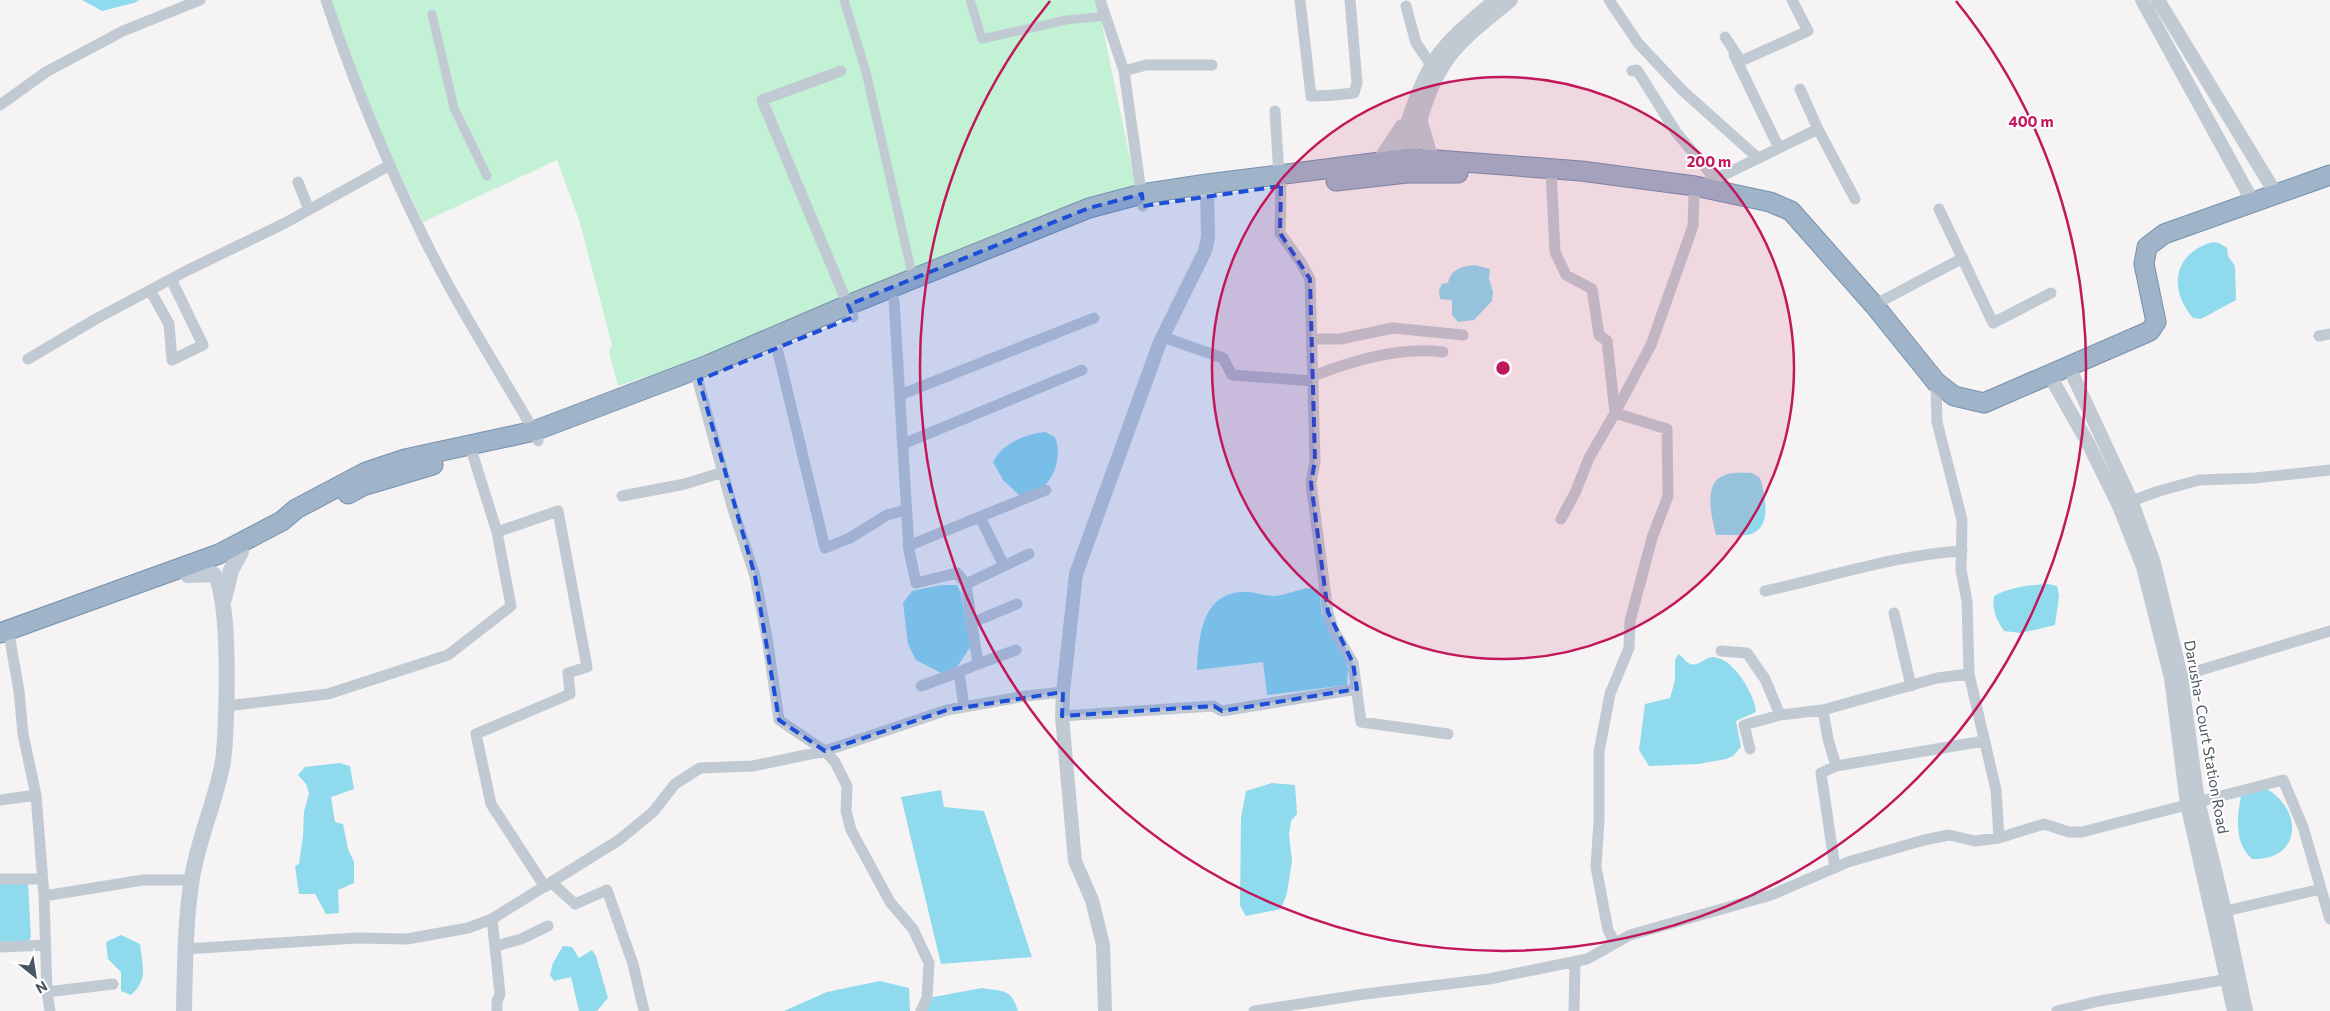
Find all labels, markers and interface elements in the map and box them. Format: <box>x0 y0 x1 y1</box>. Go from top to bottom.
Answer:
text: 400 m <box>2008 112 2054 130</box>
text: 200 m <box>1687 152 1731 170</box>
centre of rings <box>1494 359 1512 377</box>
street label: Darusha- Court Station Road <box>2181 639 2233 835</box>
north arrow <box>10 951 60 1001</box>
text: N <box>33 978 51 998</box>

